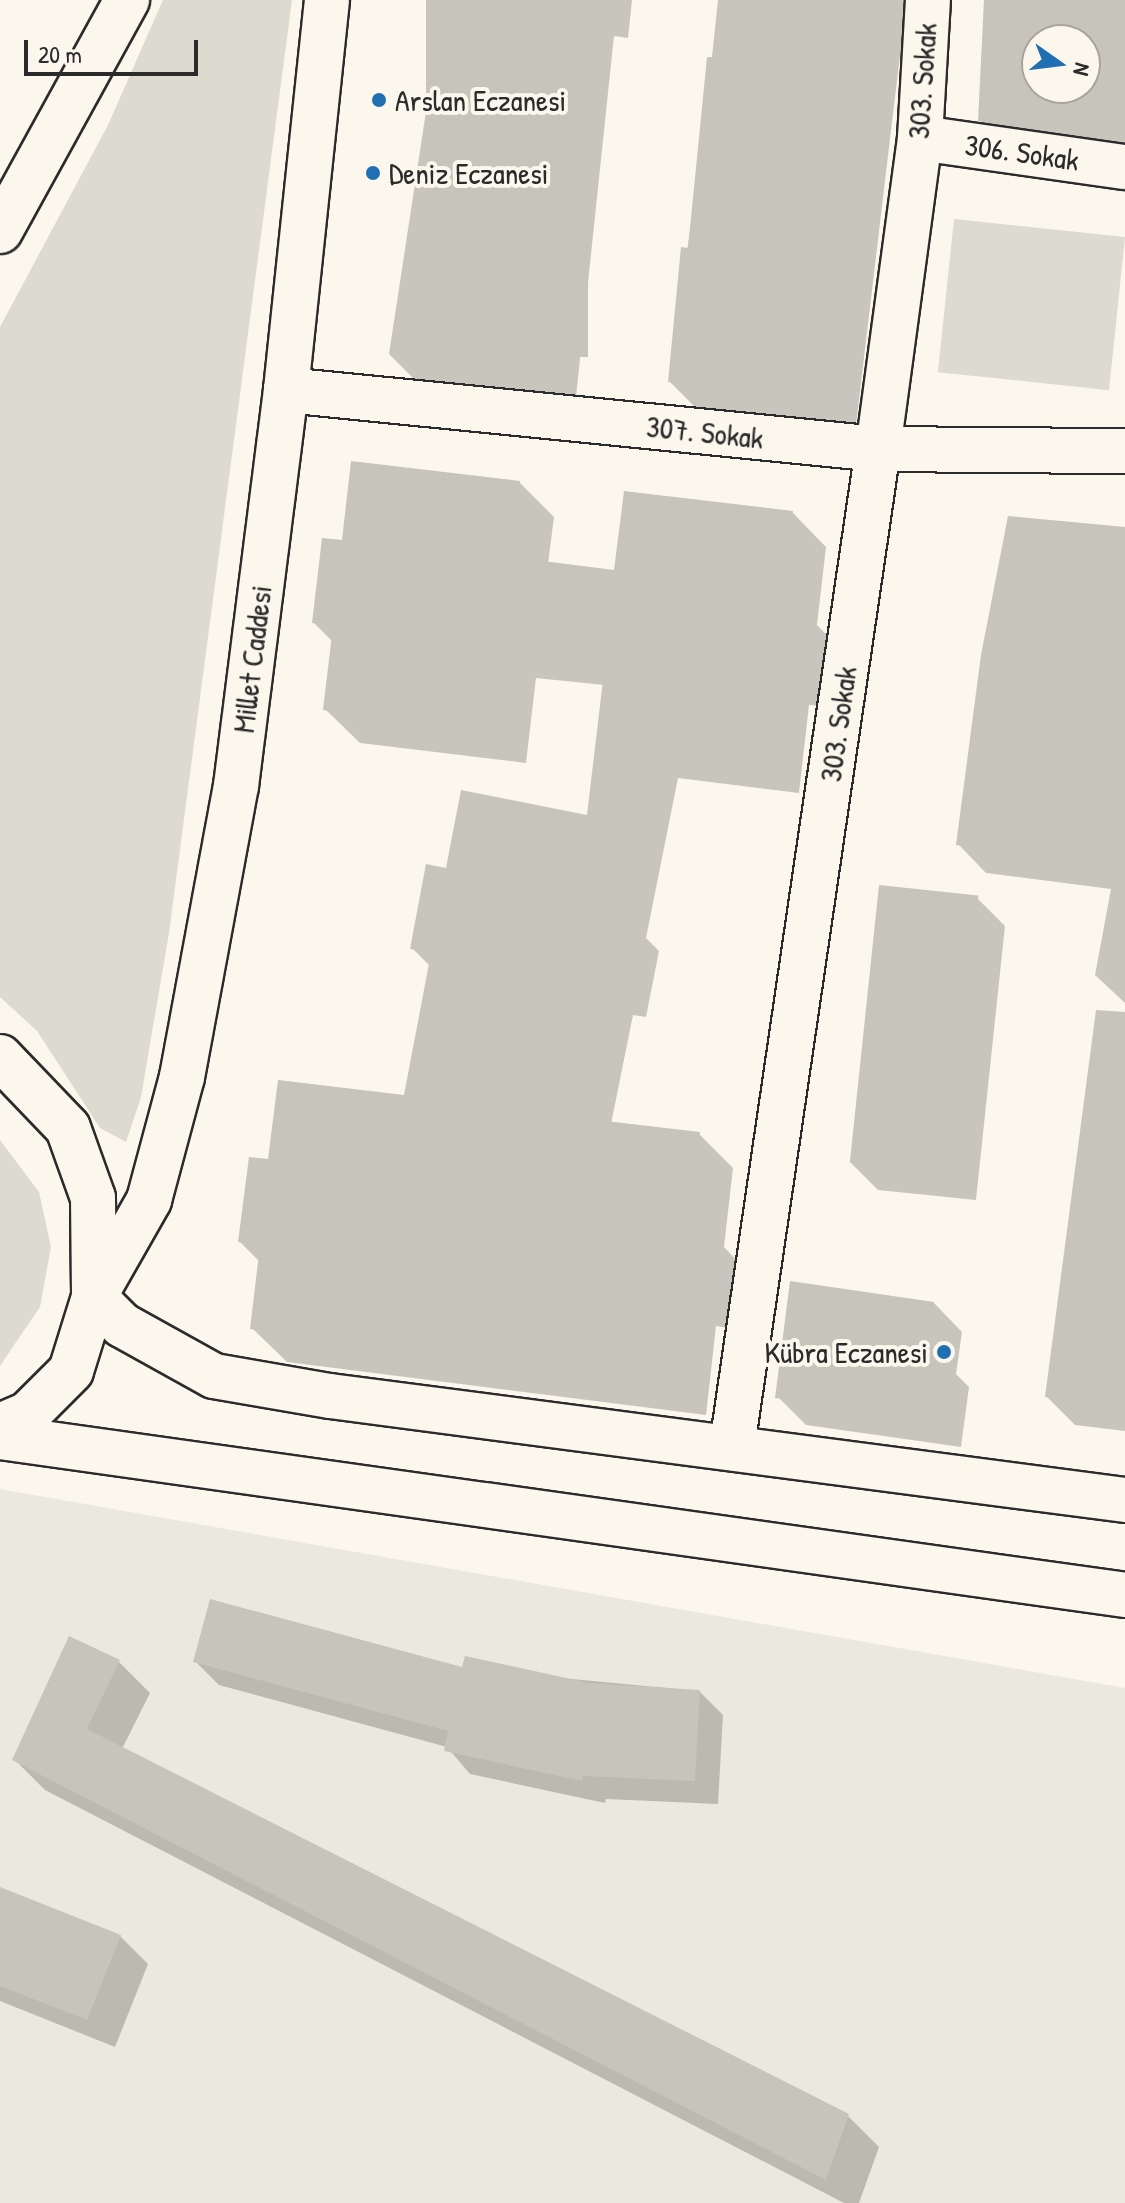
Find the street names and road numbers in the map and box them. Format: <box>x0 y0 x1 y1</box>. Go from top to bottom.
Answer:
street label: 303. Sokak <box>900 22 944 140</box>
street label: 306. Sokak <box>963 126 1081 178</box>
street label: 307. Sokak <box>645 408 765 456</box>
street label: Millet Caddesi <box>225 583 279 735</box>
street label: 303. Sokak <box>812 664 864 784</box>

